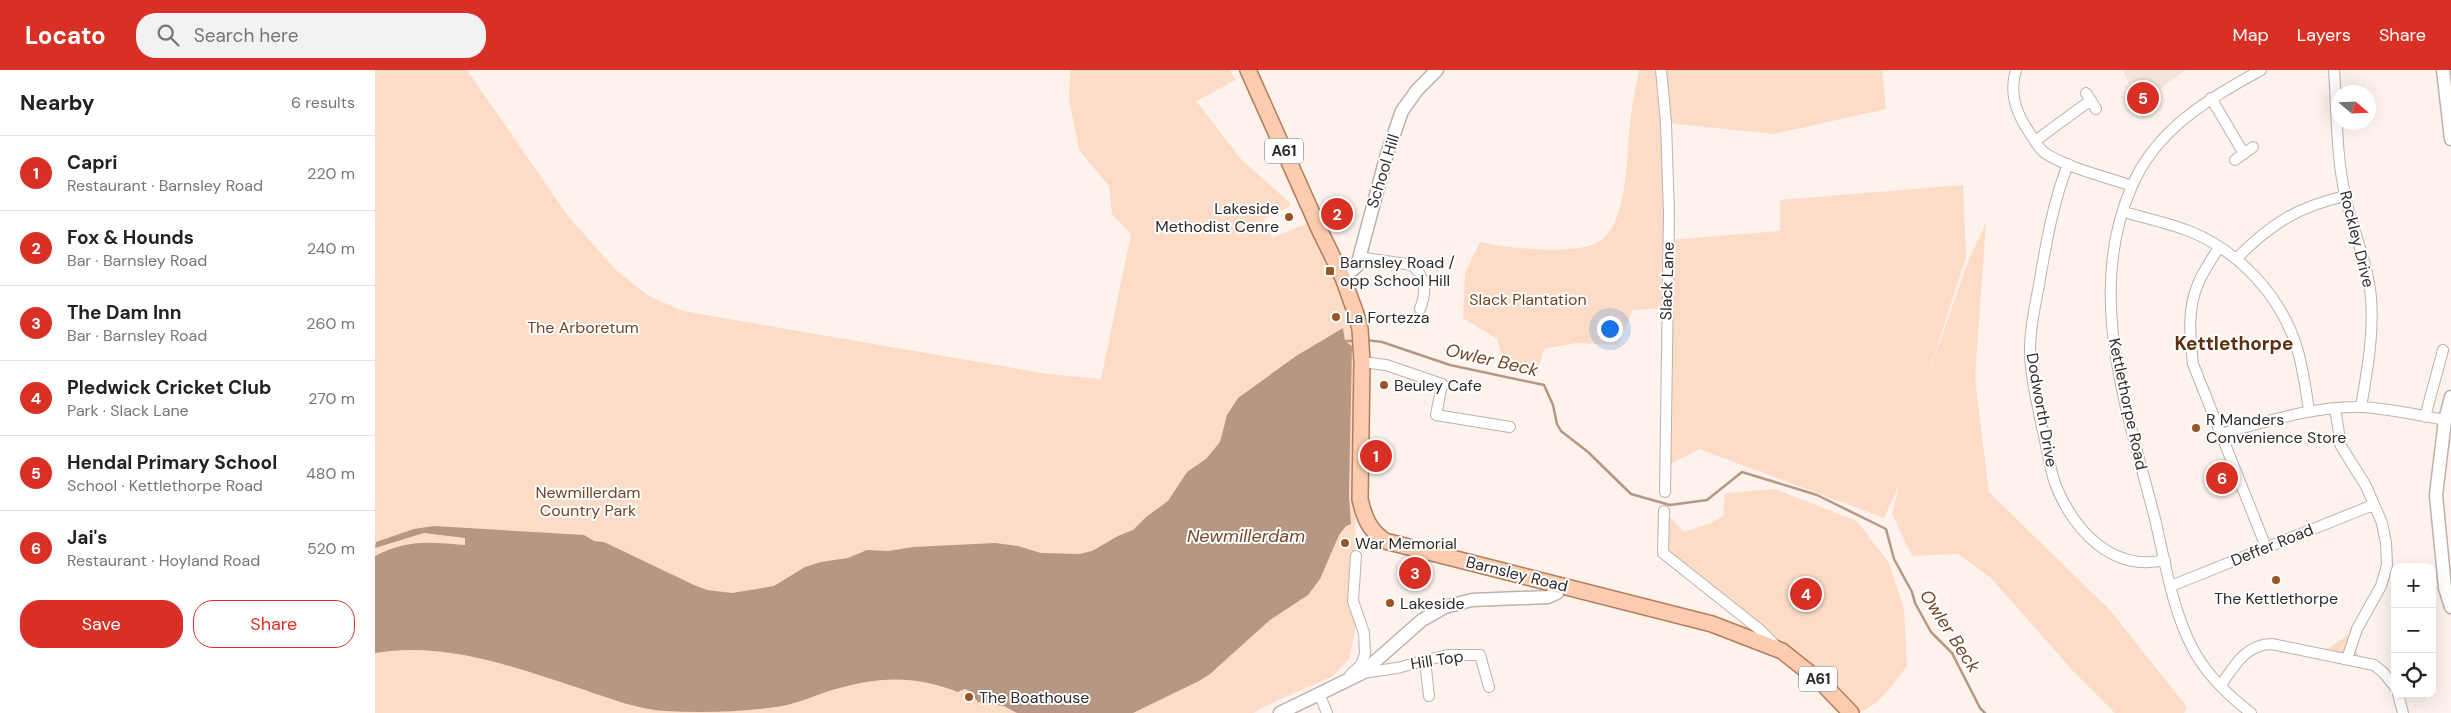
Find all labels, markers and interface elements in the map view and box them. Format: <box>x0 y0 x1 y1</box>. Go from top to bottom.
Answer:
search box <box>136 13 486 58</box>
text: Locato <box>25 20 106 51</box>
icon: search <box>154 21 182 49</box>
text: Search here <box>194 23 299 48</box>
text: Map <box>2233 23 2269 47</box>
text: Layers <box>2297 23 2351 47</box>
text: Share <box>2379 23 2426 47</box>
pin: 5 <box>2127 79 2159 117</box>
north arrow <box>2331 85 2376 130</box>
text: Nearby <box>20 89 94 117</box>
text: 6 results <box>291 92 355 113</box>
street label: School Hill <box>1362 131 1404 211</box>
road number: A61 <box>1265 138 1303 164</box>
text: Capri <box>67 150 118 175</box>
text: 1 <box>33 163 39 184</box>
text: 220 m <box>307 163 355 184</box>
text: Restaurant · Barnsley Road <box>67 175 263 196</box>
street label: Rockley Drive <box>2335 188 2379 290</box>
pin: 2 <box>1321 195 1353 233</box>
place label: Lakeside Methodist Cenre <box>1155 198 1279 237</box>
marker: Lakeside Methodist Cenre <box>1283 211 1295 223</box>
text: Fox & Hounds <box>67 225 194 250</box>
text: 2 <box>31 238 41 259</box>
text: 240 m <box>307 238 355 259</box>
street label: Slack Lane <box>1655 241 1679 321</box>
text: Bar · Barnsley Road <box>67 250 207 271</box>
place label: Barnsley Road / opp School Hill <box>1340 252 1455 291</box>
marker: Barnsley Road / opp School Hill <box>1324 265 1336 277</box>
park label: Slack Plantation <box>1469 289 1587 310</box>
text: The Dam Inn <box>67 300 182 325</box>
place label: La Fortezza <box>1346 307 1430 328</box>
marker: La Fortezza <box>1330 311 1342 323</box>
text: 3 <box>31 313 41 334</box>
text: 260 m <box>306 313 355 334</box>
your location <box>1597 316 1623 342</box>
park label: The Arboretum <box>527 317 639 338</box>
text: Bar · Barnsley Road <box>67 325 207 346</box>
district label: Kettlethorpe <box>2175 331 2293 356</box>
street label: Kettlethorpe Road <box>2104 336 2152 472</box>
water label: Owler Beck <box>1443 338 1542 382</box>
street label: Dodworth Drive <box>2022 351 2062 469</box>
text: Pledwick Cricket Club <box>67 375 271 400</box>
place label: Beuley Cafe <box>1394 375 1482 396</box>
marker: Beuley Cafe <box>1378 379 1390 391</box>
text: 4 <box>31 388 41 409</box>
text: 270 m <box>308 388 355 409</box>
text: Park · Slack Lane <box>67 400 189 421</box>
place label: R Manders Convenience Store <box>2206 409 2346 448</box>
marker: R Manders Convenience Store <box>2190 422 2202 434</box>
pin: 1 <box>1360 437 1392 475</box>
text: Hendal Primary School <box>67 450 277 475</box>
pin: 6 <box>2206 459 2238 497</box>
text: 5 <box>31 463 41 484</box>
text: 480 m <box>306 463 355 484</box>
text: School · Kettlethorpe Road <box>67 475 263 496</box>
park label: Newmillerdam Country Park <box>536 482 640 521</box>
street label: Deffer Road <box>2228 519 2316 571</box>
water label: Newmillerdam <box>1187 524 1305 548</box>
text: Jai's <box>67 525 107 550</box>
place label: War Memorial <box>1355 533 1457 554</box>
marker: War Memorial <box>1339 537 1351 549</box>
text: 6 <box>31 538 41 559</box>
text: 520 m <box>307 538 355 559</box>
text: Restaurant · Hoyland Road <box>67 550 260 571</box>
street label: Barnsley Road <box>1464 551 1570 597</box>
pin: 3 <box>1399 554 1431 592</box>
map controls <box>2391 563 2436 698</box>
button: + <box>2391 563 2436 608</box>
marker: The Kettlethorpe <box>2270 574 2282 586</box>
pin: 4 <box>1790 575 1822 613</box>
water label: Owler Beck <box>1914 585 1986 678</box>
place label: The Kettlethorpe <box>2214 588 2338 609</box>
place label: Lakeside <box>1400 593 1465 614</box>
marker: Lakeside <box>1384 597 1396 609</box>
button: Save <box>20 600 183 648</box>
button: Share <box>193 600 355 648</box>
button: − <box>2391 608 2436 653</box>
street label: Hill Top <box>1409 645 1465 675</box>
button: locate <box>2391 653 2436 698</box>
road number: A61 <box>1799 666 1837 692</box>
place label: The Boathouse <box>979 687 1089 708</box>
marker: The Boathouse <box>963 691 975 703</box>

